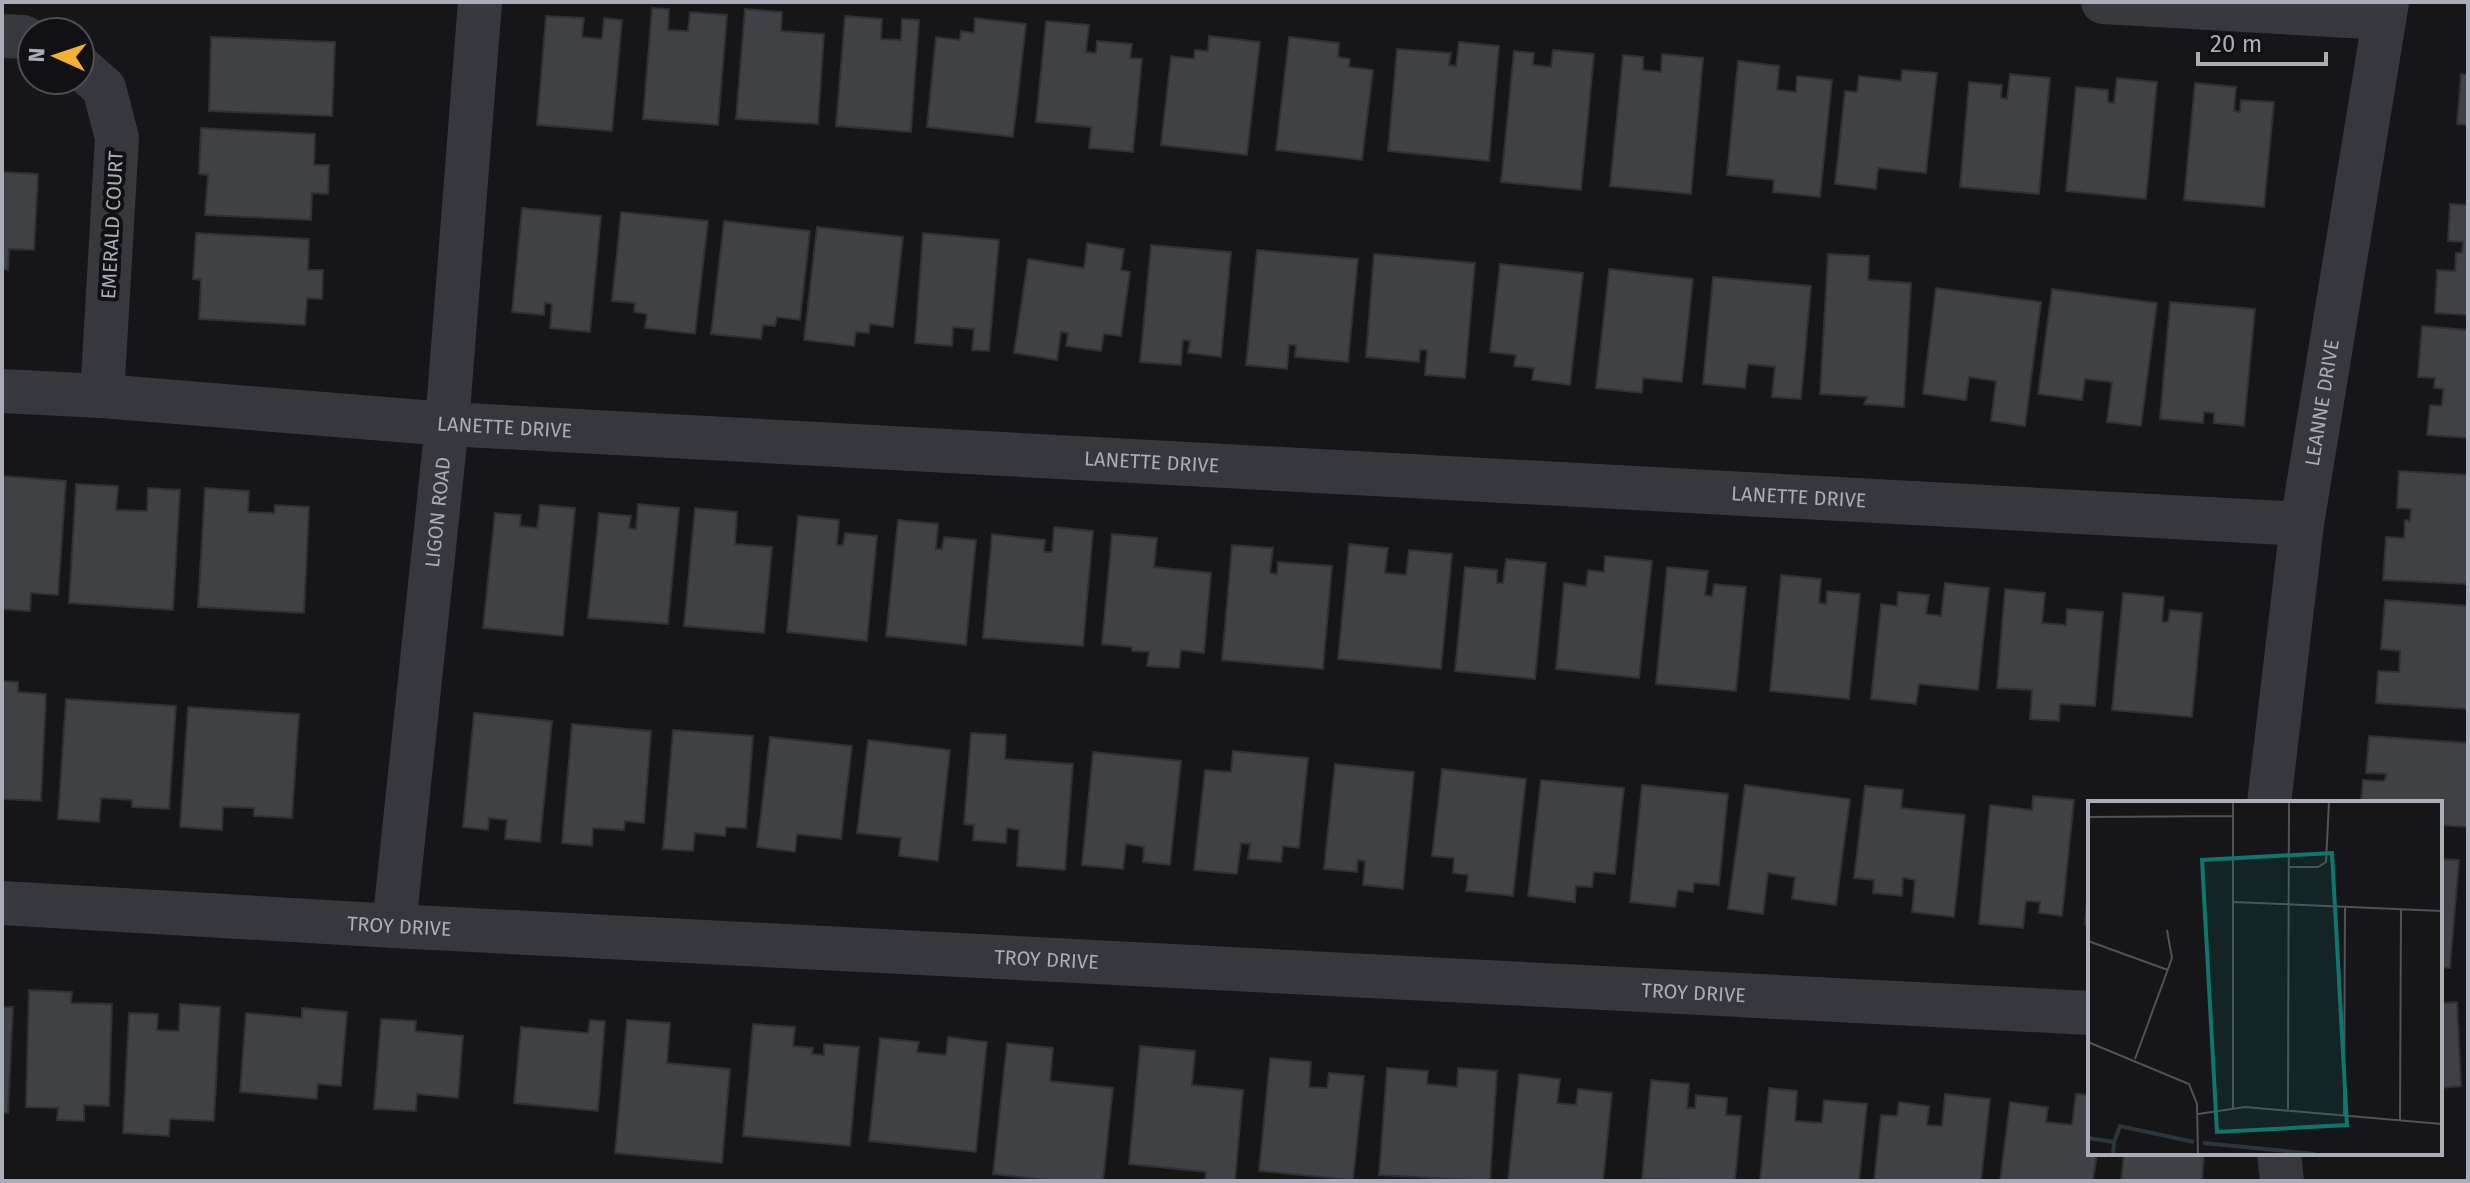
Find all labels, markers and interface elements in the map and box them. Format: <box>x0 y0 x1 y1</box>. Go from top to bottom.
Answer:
north arrow <box>16 16 96 96</box>
scale bar <box>2198 16 2326 66</box>
text: 20 m <box>2210 30 2262 58</box>
text: N <box>23 47 50 63</box>
street label: EMERALD COURT <box>96 150 128 300</box>
street label: LEANNE DRIVE <box>2300 337 2344 468</box>
street label: LANETTE DRIVE <box>436 411 573 443</box>
street label: LANETTE DRIVE <box>1084 446 1220 478</box>
street label: LIGON ROAD <box>420 456 455 569</box>
street label: LANETTE DRIVE <box>1731 481 1867 512</box>
inset map <box>2088 801 2442 1155</box>
street label: TROY DRIVE <box>346 911 452 941</box>
street label: TROY DRIVE <box>994 945 1099 974</box>
street label: TROY DRIVE <box>1641 978 1746 1007</box>

